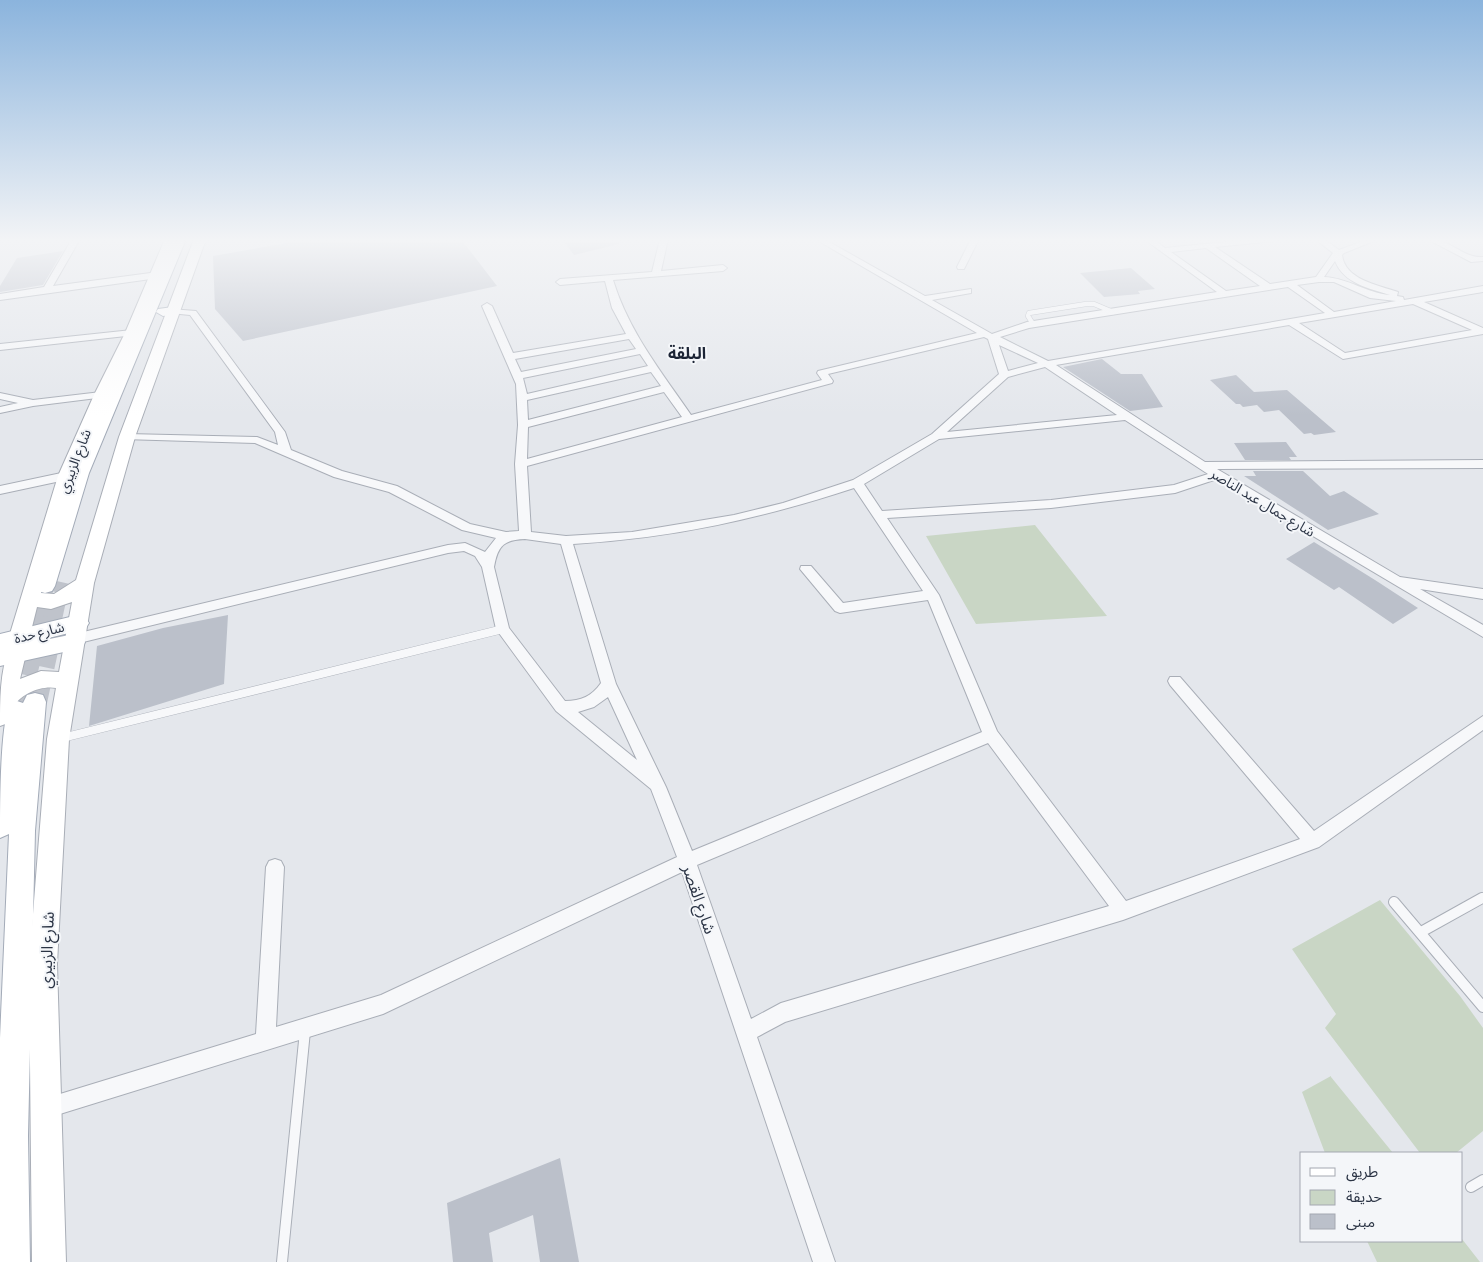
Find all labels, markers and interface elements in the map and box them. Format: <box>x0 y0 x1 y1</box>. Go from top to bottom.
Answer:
district label: البلقة <box>668 343 706 363</box>
street label: شارع الزبيري <box>54 427 97 497</box>
street label: شارع جمال عبد الناصر <box>1205 464 1318 542</box>
street label: شارع حدة <box>12 618 67 649</box>
street label: شارع القصر <box>675 861 721 937</box>
street label: شارع الزبيري <box>35 911 61 989</box>
legend <box>1300 1152 1463 1242</box>
text: طريق <box>1346 1162 1378 1182</box>
text: حديقة <box>1346 1187 1382 1205</box>
text: مبنى <box>1346 1212 1375 1231</box>

